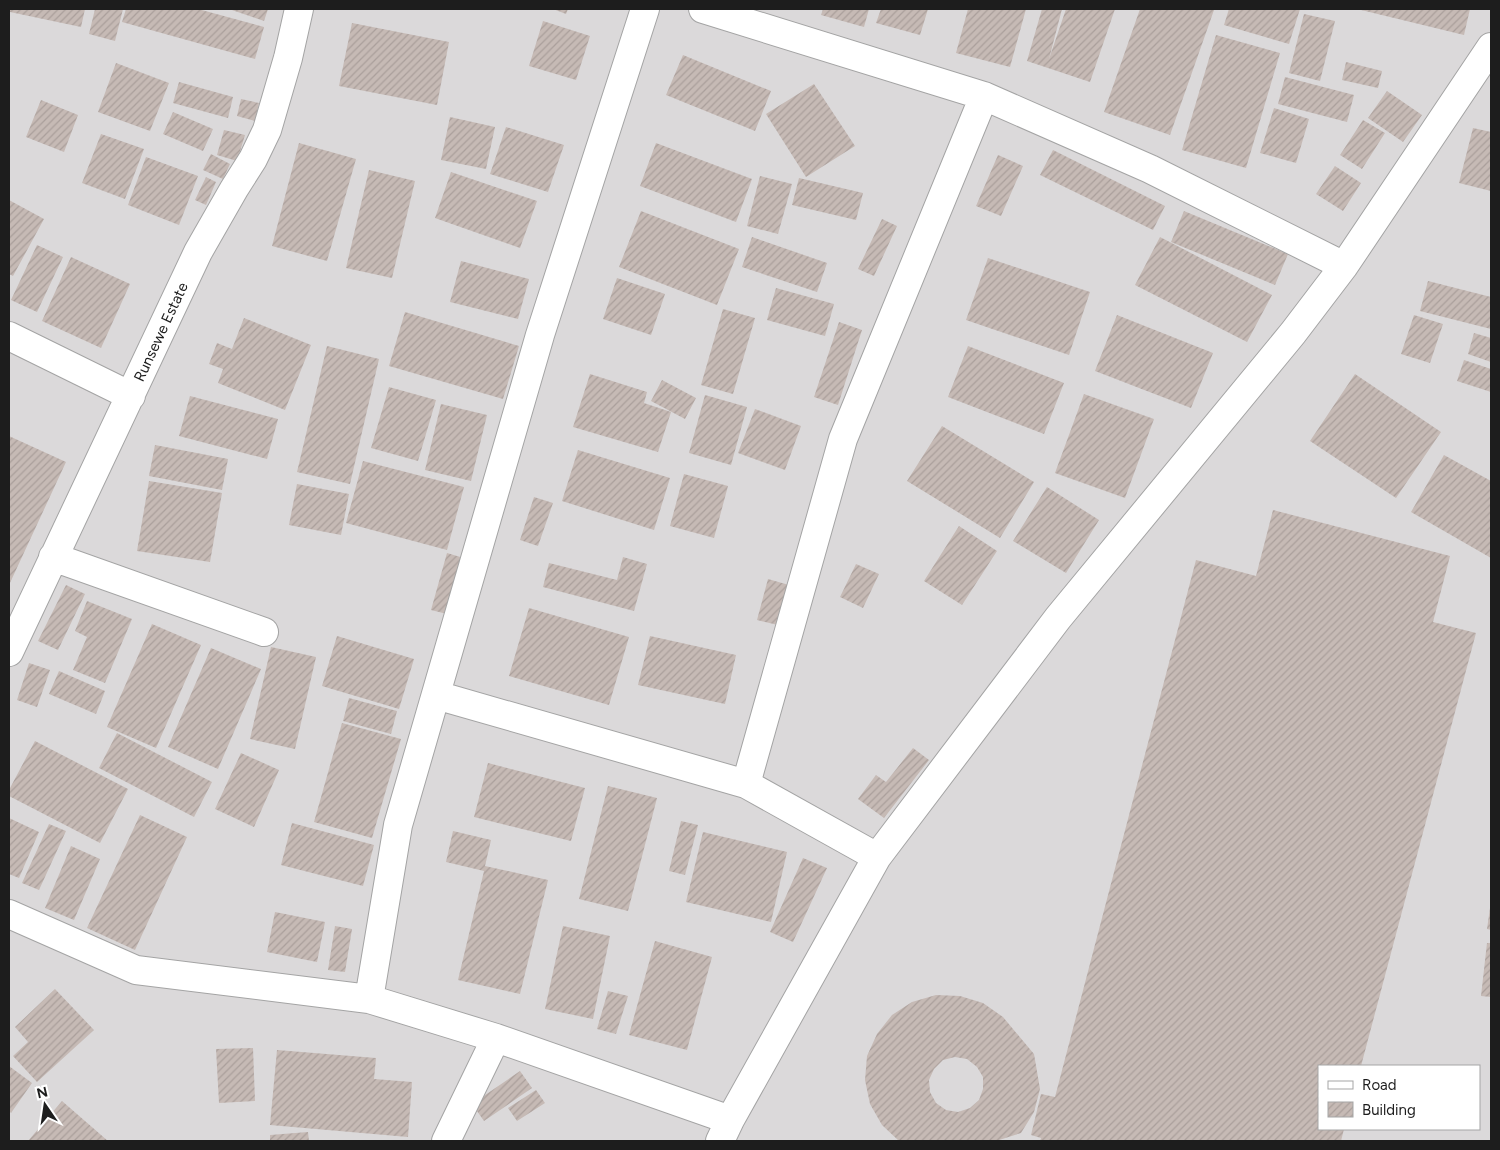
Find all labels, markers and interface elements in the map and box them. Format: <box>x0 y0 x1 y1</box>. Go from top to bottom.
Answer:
street label: Runsewe Estate <box>130 279 192 385</box>
legend <box>1318 1065 1480 1130</box>
text: Road <box>1362 1076 1397 1094</box>
north arrow <box>20 1080 70 1130</box>
text: N <box>35 1083 49 1102</box>
text: Building <box>1362 1101 1416 1119</box>

